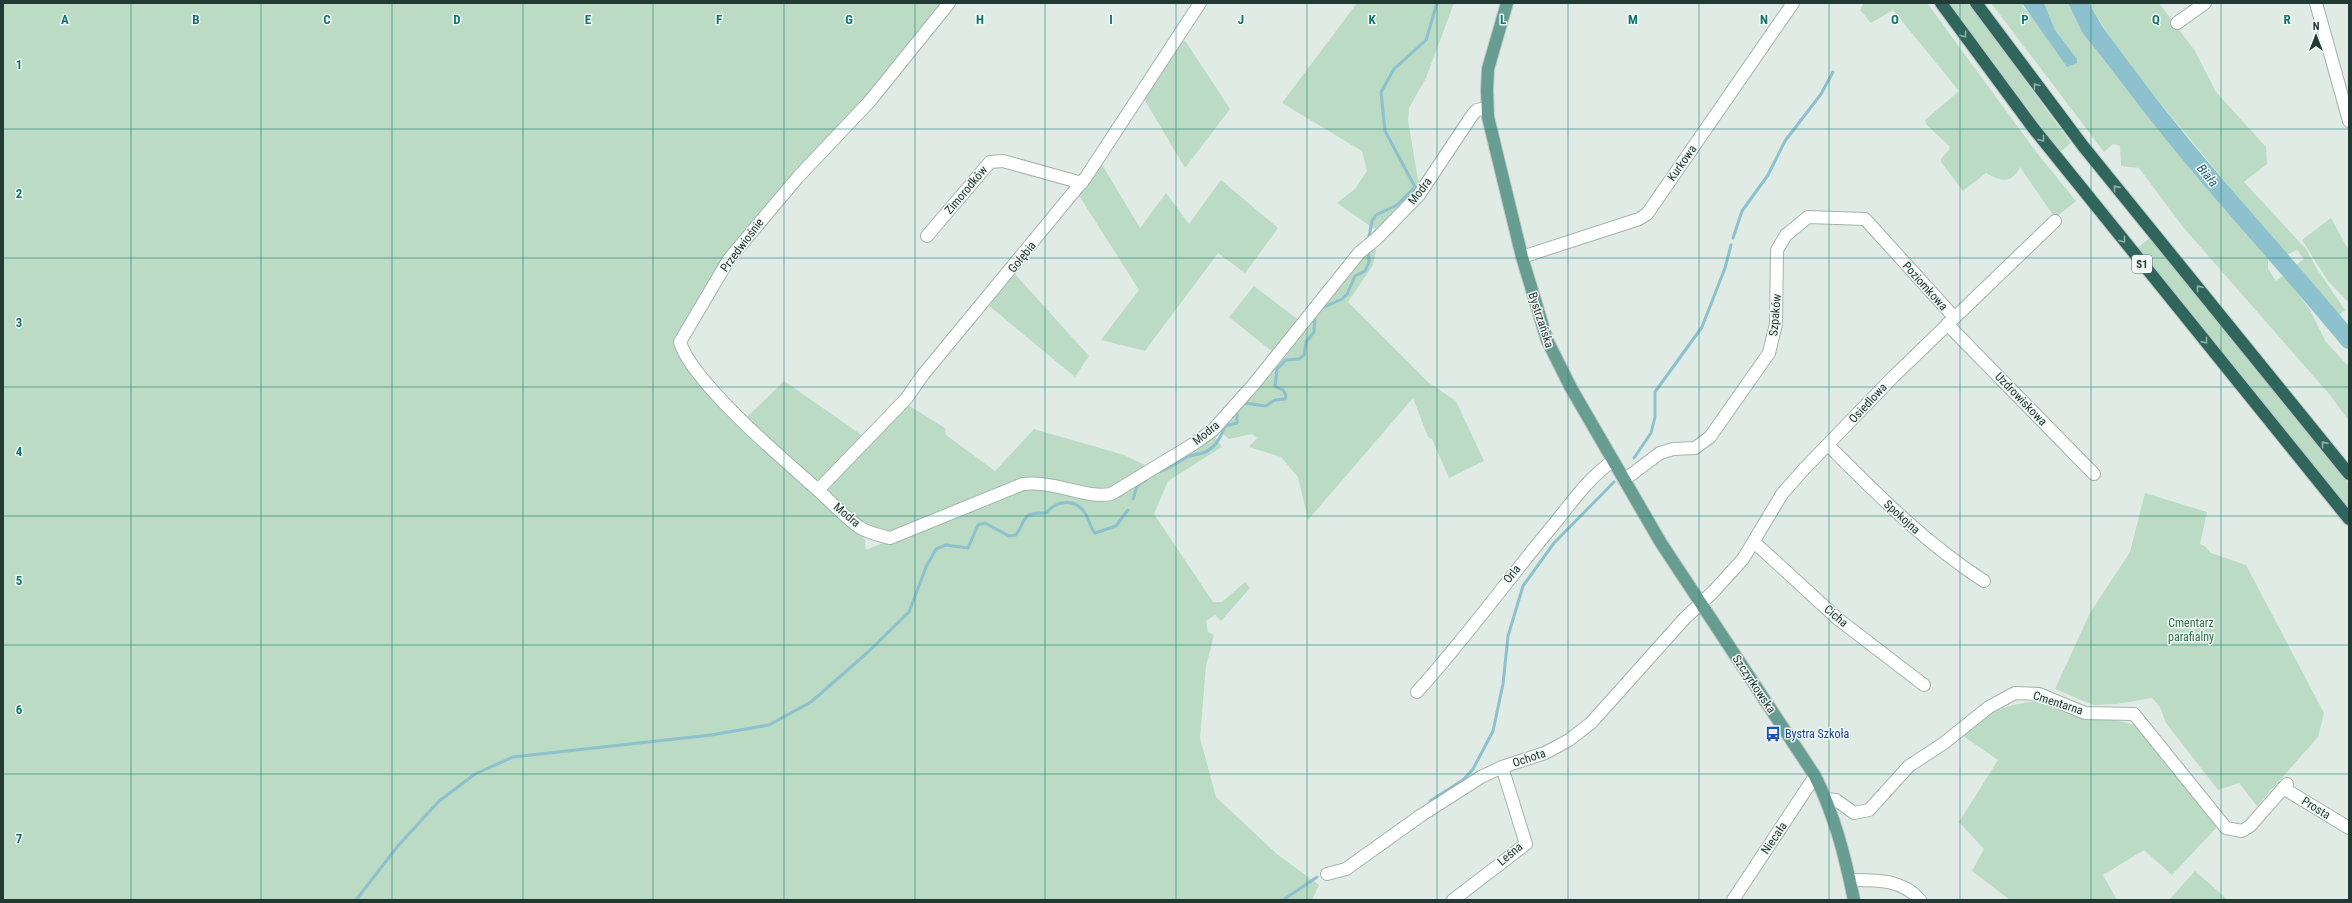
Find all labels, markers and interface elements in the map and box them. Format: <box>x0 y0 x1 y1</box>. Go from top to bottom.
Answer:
text: A <box>61 12 69 27</box>
text: B <box>192 12 200 27</box>
text: C <box>323 12 331 27</box>
text: D <box>453 12 461 27</box>
text: E <box>585 12 592 27</box>
text: F <box>716 12 722 27</box>
text: G <box>845 12 853 27</box>
text: H <box>976 12 984 27</box>
text: I <box>1109 12 1113 27</box>
text: J <box>1238 12 1244 27</box>
text: K <box>1368 12 1376 27</box>
text: L <box>1500 12 1506 27</box>
text: M <box>1628 12 1638 27</box>
text: N <box>1760 12 1768 27</box>
text: O <box>1891 12 1899 27</box>
text: P <box>2021 12 2029 27</box>
text: Q <box>2152 12 2160 27</box>
text: R <box>2283 12 2291 27</box>
north arrow <box>2296 16 2336 56</box>
text: N <box>2313 20 2320 33</box>
one-way arrow <box>1959 31 1967 38</box>
text: 1 <box>16 57 22 72</box>
one-way arrow <box>2034 83 2041 90</box>
one-way arrow <box>2037 134 2044 141</box>
street label: Kurkowa <box>1665 142 1700 184</box>
water label: Biała <box>2194 161 2221 190</box>
street label: Zimorodków <box>942 163 990 217</box>
street label: Modra <box>1405 175 1435 207</box>
one-way arrow <box>2114 185 2121 192</box>
text: 2 <box>16 186 23 201</box>
street label: Przedwiośnie <box>717 215 767 274</box>
one-way arrow <box>2119 236 2126 243</box>
street label: Gołębia <box>1005 238 1039 275</box>
road number: S1 <box>2132 255 2152 273</box>
street label: Poziomkowa <box>1900 259 1951 313</box>
one-way arrow <box>2196 286 2203 293</box>
street label: Bystrzańska <box>1525 290 1557 350</box>
street label: Szpaków <box>1766 293 1784 337</box>
text: 3 <box>16 315 22 330</box>
one-way arrow <box>2201 337 2208 344</box>
street label: Uzdrowiskowa <box>1992 370 2050 429</box>
street label: Osiedlowa <box>1846 380 1890 426</box>
street label: Modra <box>1190 418 1222 448</box>
one-way arrow <box>2322 441 2329 448</box>
text: 4 <box>16 444 23 459</box>
street label: Spokojna <box>1881 497 1923 537</box>
street label: Modra <box>831 500 863 530</box>
street label: Orla <box>1500 562 1524 586</box>
text: 5 <box>16 573 23 588</box>
street label: Cicha <box>1821 602 1851 630</box>
park label: Cmentarz parafialny <box>2168 616 2214 644</box>
street label: Szczyrkowska <box>1730 652 1779 716</box>
street label: Cmentarna <box>2031 688 2085 718</box>
text: 6 <box>16 702 23 717</box>
bus stop icon: Bystra Szkoła <box>1764 725 1782 743</box>
place label: Bystra Szkoła <box>1785 727 1849 741</box>
street label: Ochota <box>1511 746 1548 770</box>
street label: Prosta <box>2299 794 2333 822</box>
street label: Niecała <box>1758 819 1790 857</box>
text: 7 <box>16 831 23 846</box>
street label: Leśna <box>1495 839 1526 868</box>

